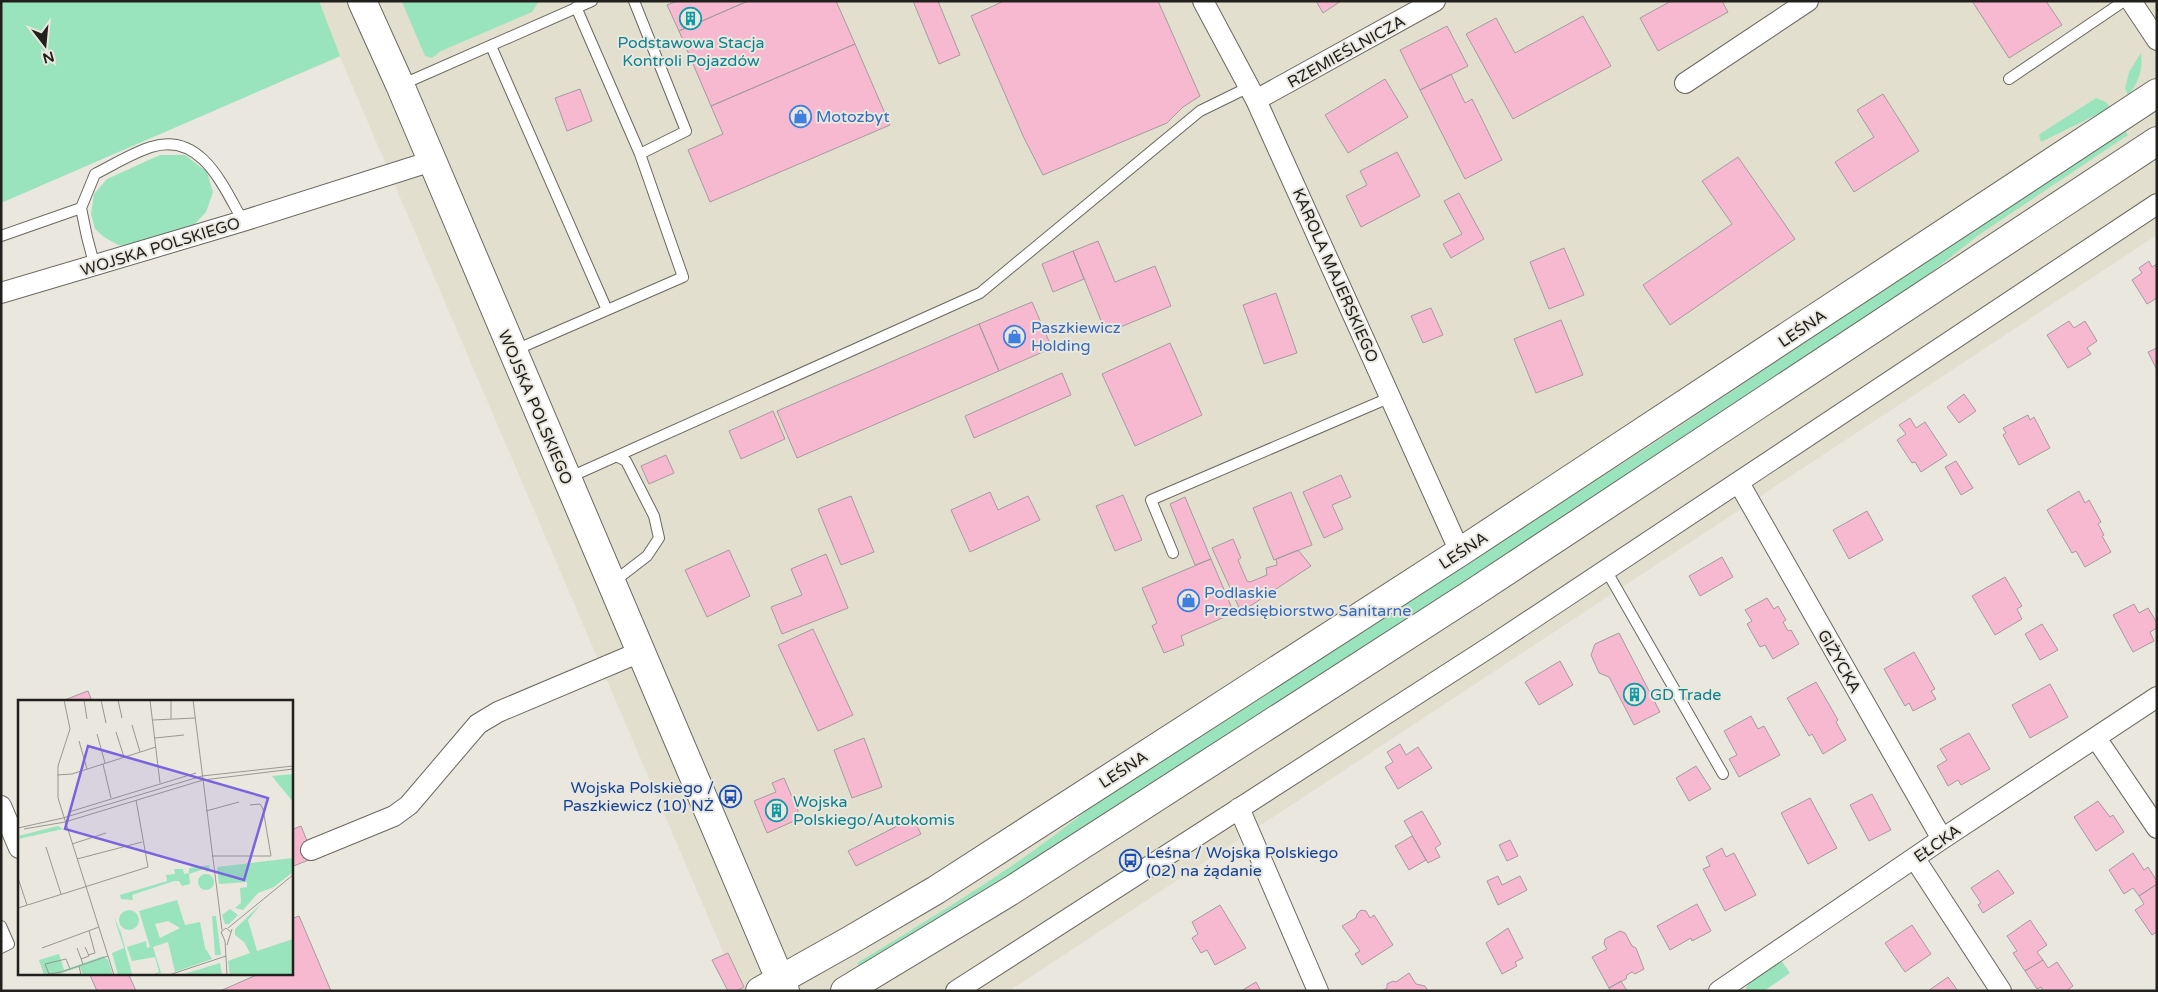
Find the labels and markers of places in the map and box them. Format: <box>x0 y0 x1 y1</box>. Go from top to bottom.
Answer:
building icon: Podstawowa Stacja Kontroli Pojazdów <box>679 6 703 30</box>
place label: Podstawowa Stacja Kontroli Pojazdów <box>617 33 765 71</box>
shop icon: Motozbyt <box>788 104 812 128</box>
place label: Motozbyt <box>816 107 890 127</box>
place label: Paszkiewicz Holding <box>1031 318 1121 356</box>
shop icon: Paszkiewicz Holding <box>1003 324 1027 348</box>
place label: Podlaskie Przedsiębiorstwo Sanitarne <box>1204 583 1411 621</box>
shop icon: Podlaskie Przedsiębiorstwo Sanitarne <box>1176 589 1200 613</box>
building icon: GD Trade <box>1622 682 1646 706</box>
place label: GD Trade <box>1650 685 1721 705</box>
place label: Wojska Polskiego / Paszkiewicz (10) NŻ <box>563 778 714 816</box>
bus stop icon: Wojska Polskiego / Paszkiewicz (10) NŻ <box>718 784 742 808</box>
place label: Wojska Polskiego/Autokomis <box>793 792 955 830</box>
building icon: Wojska Polskiego/Autokomis <box>765 798 789 822</box>
place label: Leśna / Wojska Polskiego (02) na żądanie <box>1146 843 1338 881</box>
bus stop icon: Leśna / Wojska Polskiego (02) na żądanie <box>1118 849 1142 873</box>

